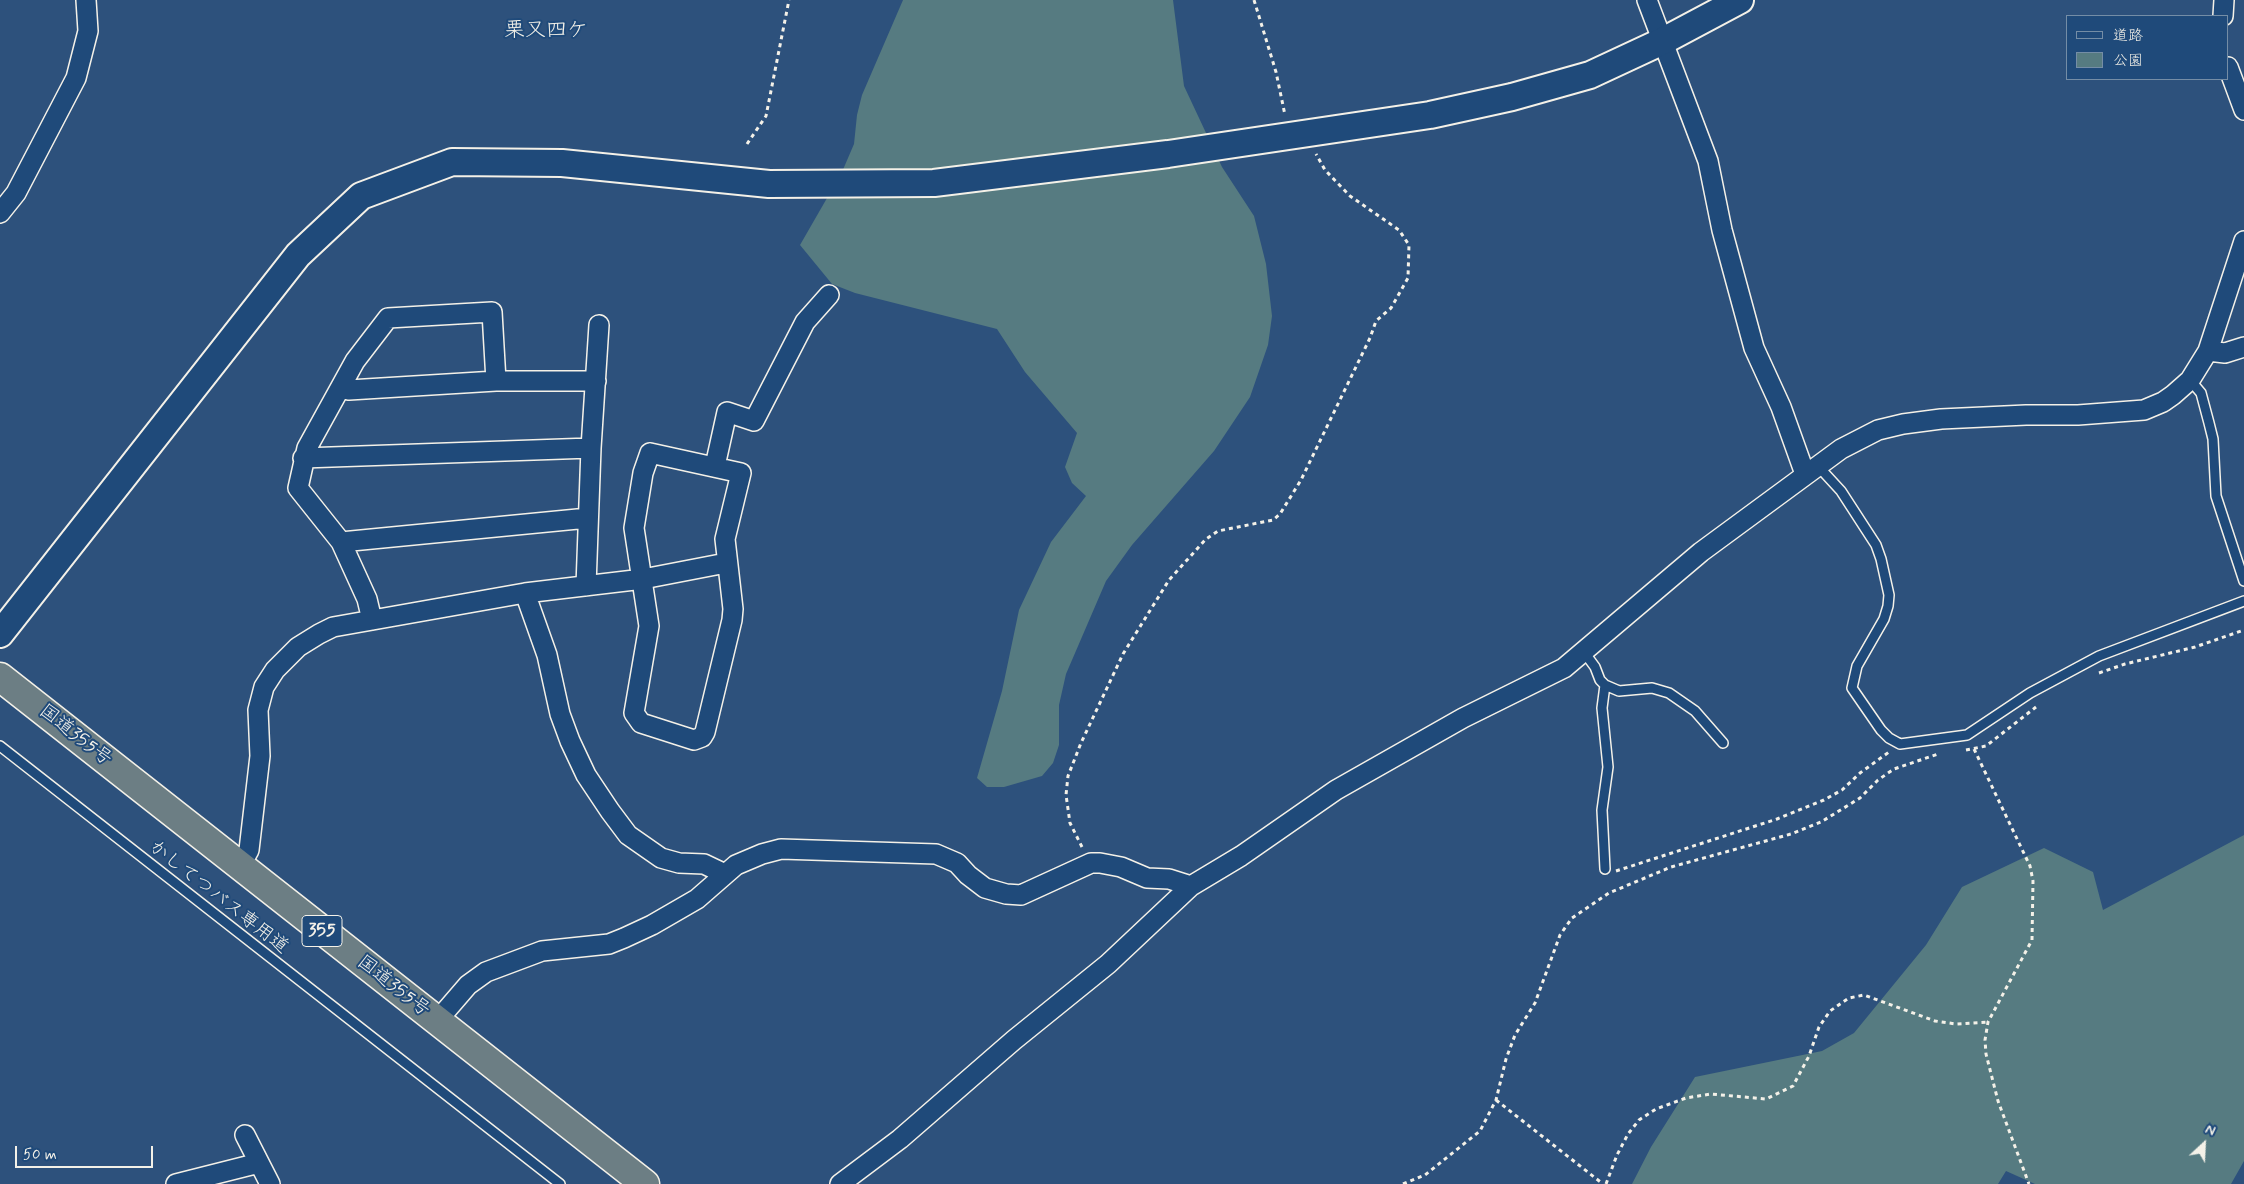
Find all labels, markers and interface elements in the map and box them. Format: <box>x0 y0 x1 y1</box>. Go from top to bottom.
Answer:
legend <box>2066 15 2229 80</box>
district label: 栗又四ケ <box>504 19 588 45</box>
text: 道路 <box>2113 26 2143 46</box>
text: 公園 <box>2113 51 2143 71</box>
street label: 国道355号 <box>34 700 116 772</box>
street label: かしてつバス専用道 <box>144 836 292 960</box>
road number: 355 <box>302 916 342 946</box>
street label: 国道355号 <box>352 951 434 1023</box>
north arrow <box>2179 1119 2229 1169</box>
text: N <box>2202 1120 2218 1141</box>
scale bar <box>18 1136 155 1168</box>
text: 50 m <box>23 1145 57 1165</box>

